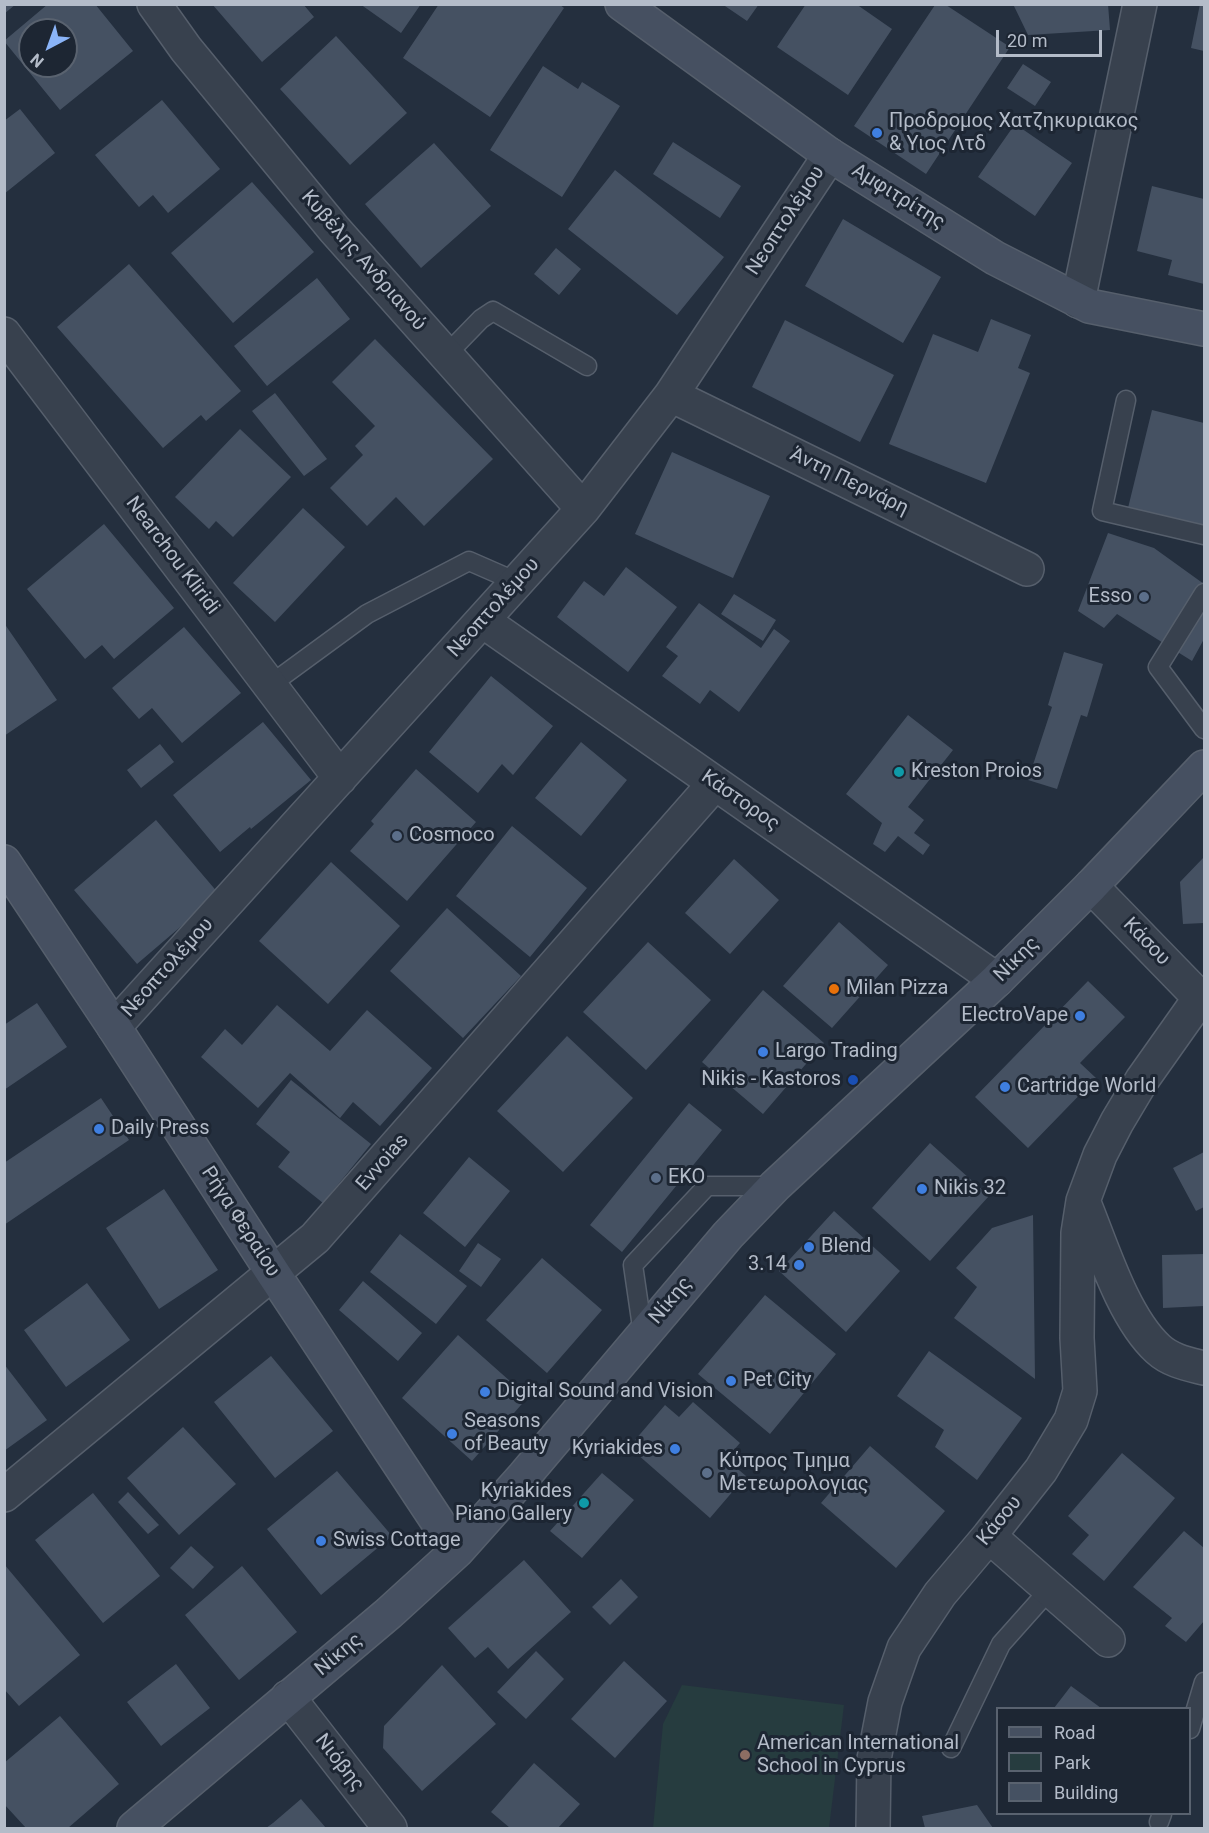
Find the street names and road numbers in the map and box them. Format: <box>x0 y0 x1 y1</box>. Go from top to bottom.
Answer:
street label: Αμφιτρίτης <box>847 159 949 235</box>
street label: Νεοπτολέμου <box>742 162 830 280</box>
street label: Κυβέλης Ανδριανού <box>295 186 431 336</box>
street label: Άντη Περνάρη <box>786 443 912 521</box>
street label: Nearchou Kliridi <box>120 492 224 620</box>
street label: Νεοπτολέμου <box>443 553 545 663</box>
street label: Κάστορος <box>696 765 784 837</box>
street label: Νεοπτολέμου <box>117 913 219 1023</box>
street label: Κάσου <box>1117 913 1175 971</box>
street label: Νίκης <box>989 932 1045 988</box>
street label: Evvoias <box>352 1130 414 1196</box>
street label: Ρήγα Φεραίου <box>195 1162 285 1282</box>
street label: Νίκης <box>644 1273 698 1329</box>
street label: Κάσου <box>973 1491 1027 1551</box>
street label: Νίκης <box>311 1628 367 1682</box>
street label: Νιόβης <box>309 1730 369 1796</box>

